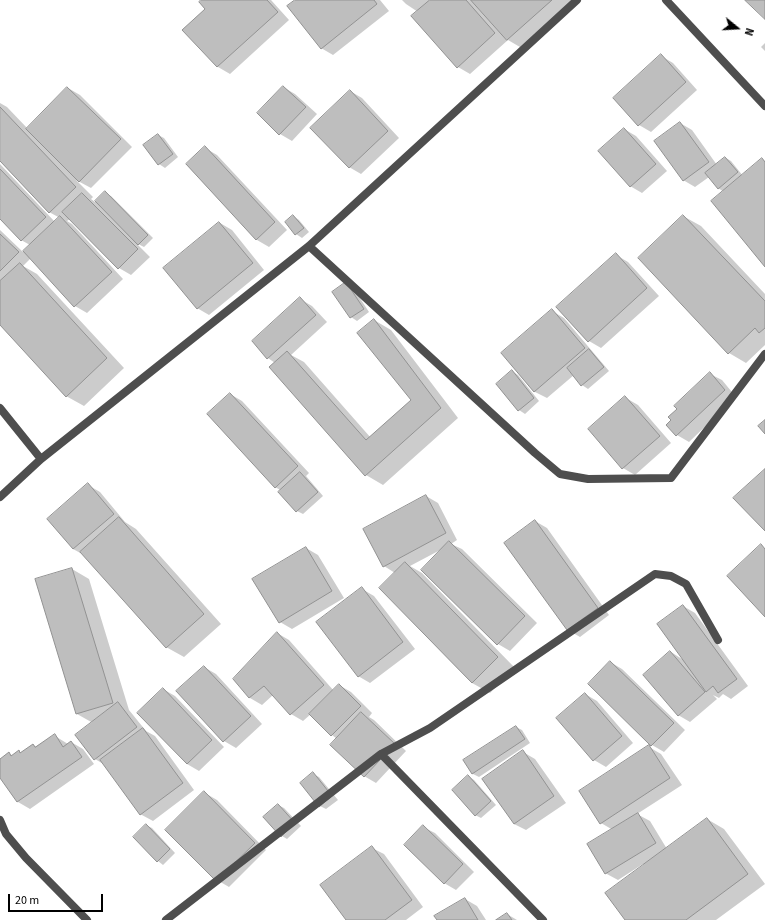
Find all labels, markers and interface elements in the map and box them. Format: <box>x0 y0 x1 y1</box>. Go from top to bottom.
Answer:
north arrow <box>717 8 757 48</box>
text: N <box>741 26 757 38</box>
scale bar <box>10 886 105 912</box>
text: 20 m <box>15 892 39 909</box>

